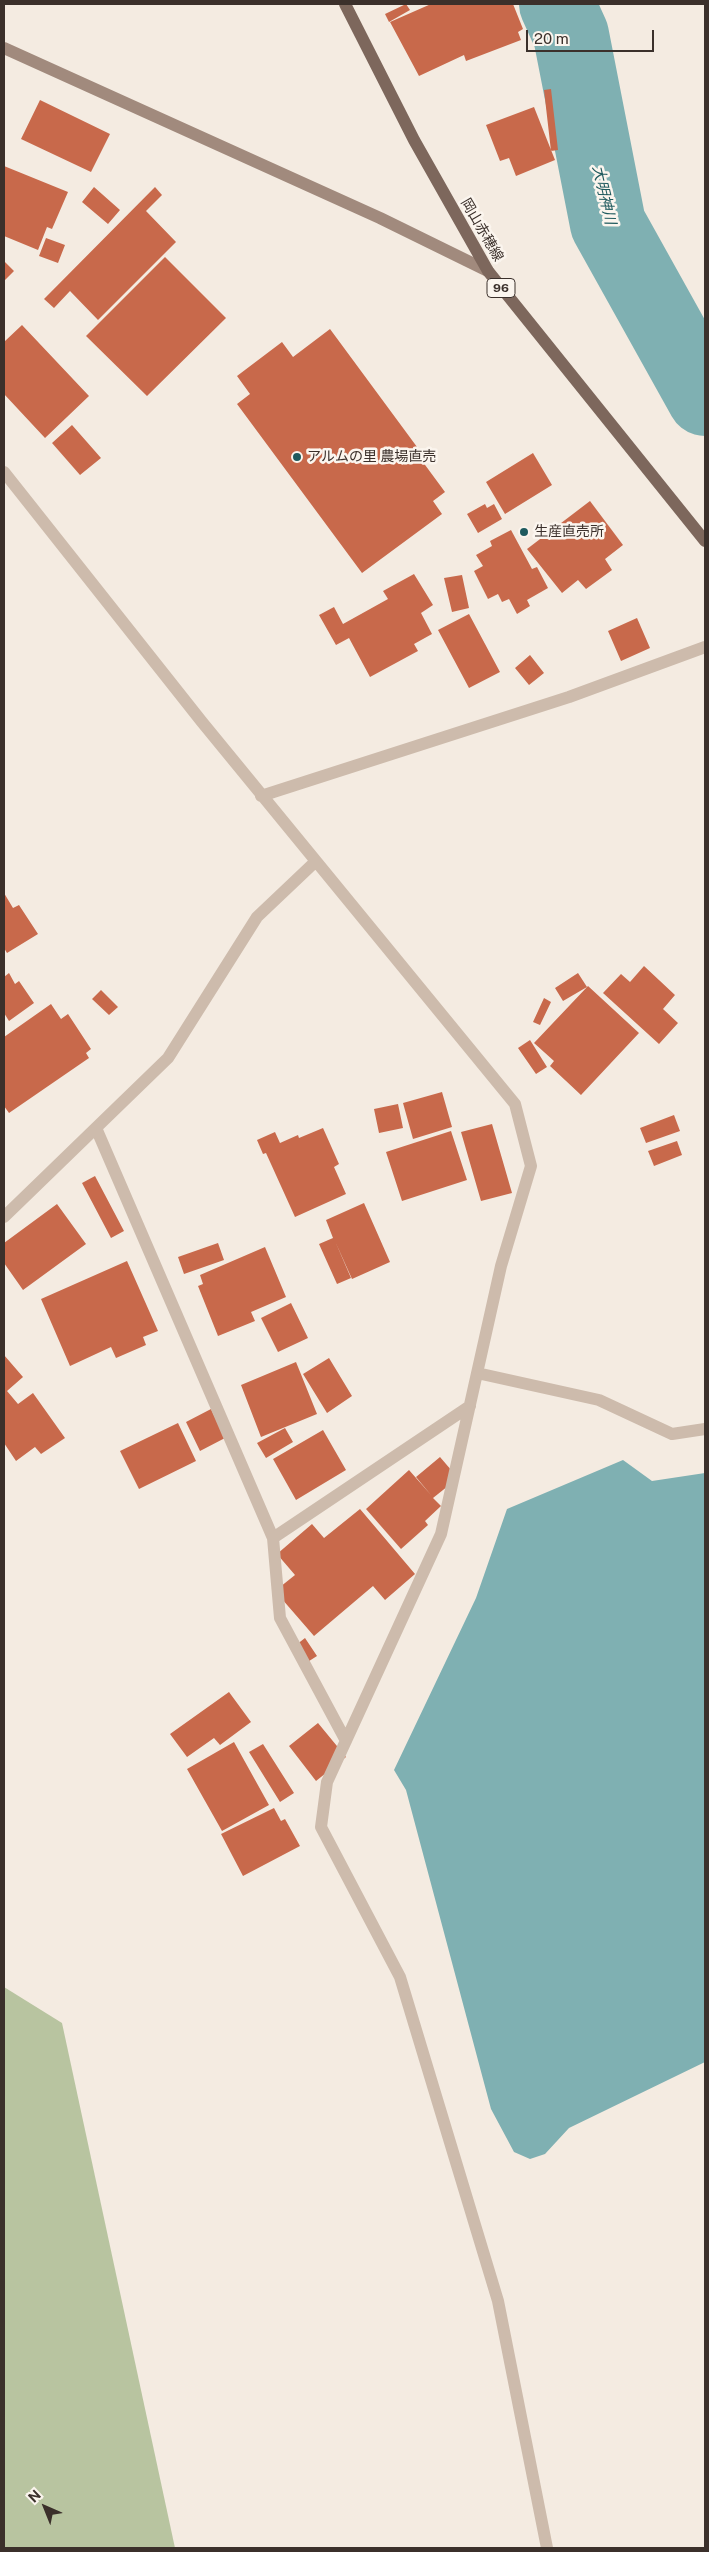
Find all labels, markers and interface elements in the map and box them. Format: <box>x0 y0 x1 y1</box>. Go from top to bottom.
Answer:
scale bar <box>529 20 656 52</box>
text: 20 m <box>534 30 569 47</box>
water label: 大明神川 <box>588 164 620 226</box>
street label: 岡山赤穂線 <box>457 195 507 265</box>
road number: 96 <box>487 278 515 298</box>
place label: アルムの里 農場直売 <box>307 449 436 465</box>
marker: アルムの里 農場直売 <box>291 451 303 463</box>
place label: 生産直売所 <box>534 524 604 540</box>
marker: 生産直売所 <box>518 526 530 538</box>
north arrow <box>20 2482 70 2532</box>
text: N <box>25 2487 44 2506</box>

